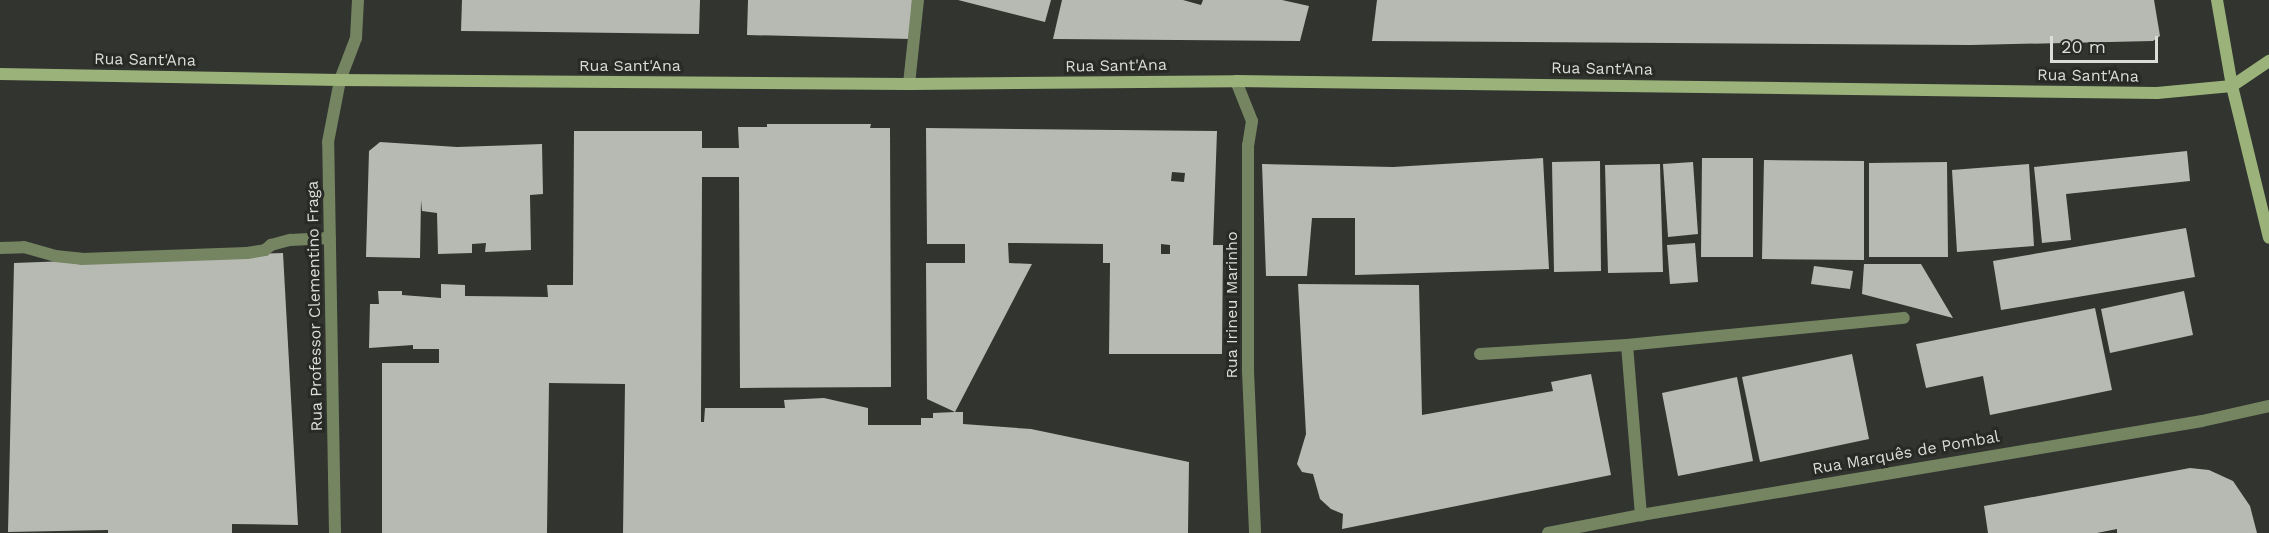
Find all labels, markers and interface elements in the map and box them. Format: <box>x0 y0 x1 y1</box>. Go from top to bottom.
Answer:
scale bar <box>2053 24 2161 62</box>
text: 20 m <box>2061 36 2106 57</box>
street label: Rua Sant'Ana <box>94 50 196 70</box>
street label: Rua Sant'Ana <box>579 56 681 76</box>
street label: Rua Sant'Ana <box>1065 56 1167 76</box>
street label: Rua Sant'Ana <box>1551 59 1653 79</box>
street label: Rua Sant'Ana <box>2037 66 2139 86</box>
street label: Rua Professor Clementino Fraga <box>303 180 327 432</box>
street label: Rua Irineu Marinho <box>1222 231 1242 379</box>
street label: Rua Marquês de Pombal <box>1811 427 2001 479</box>

